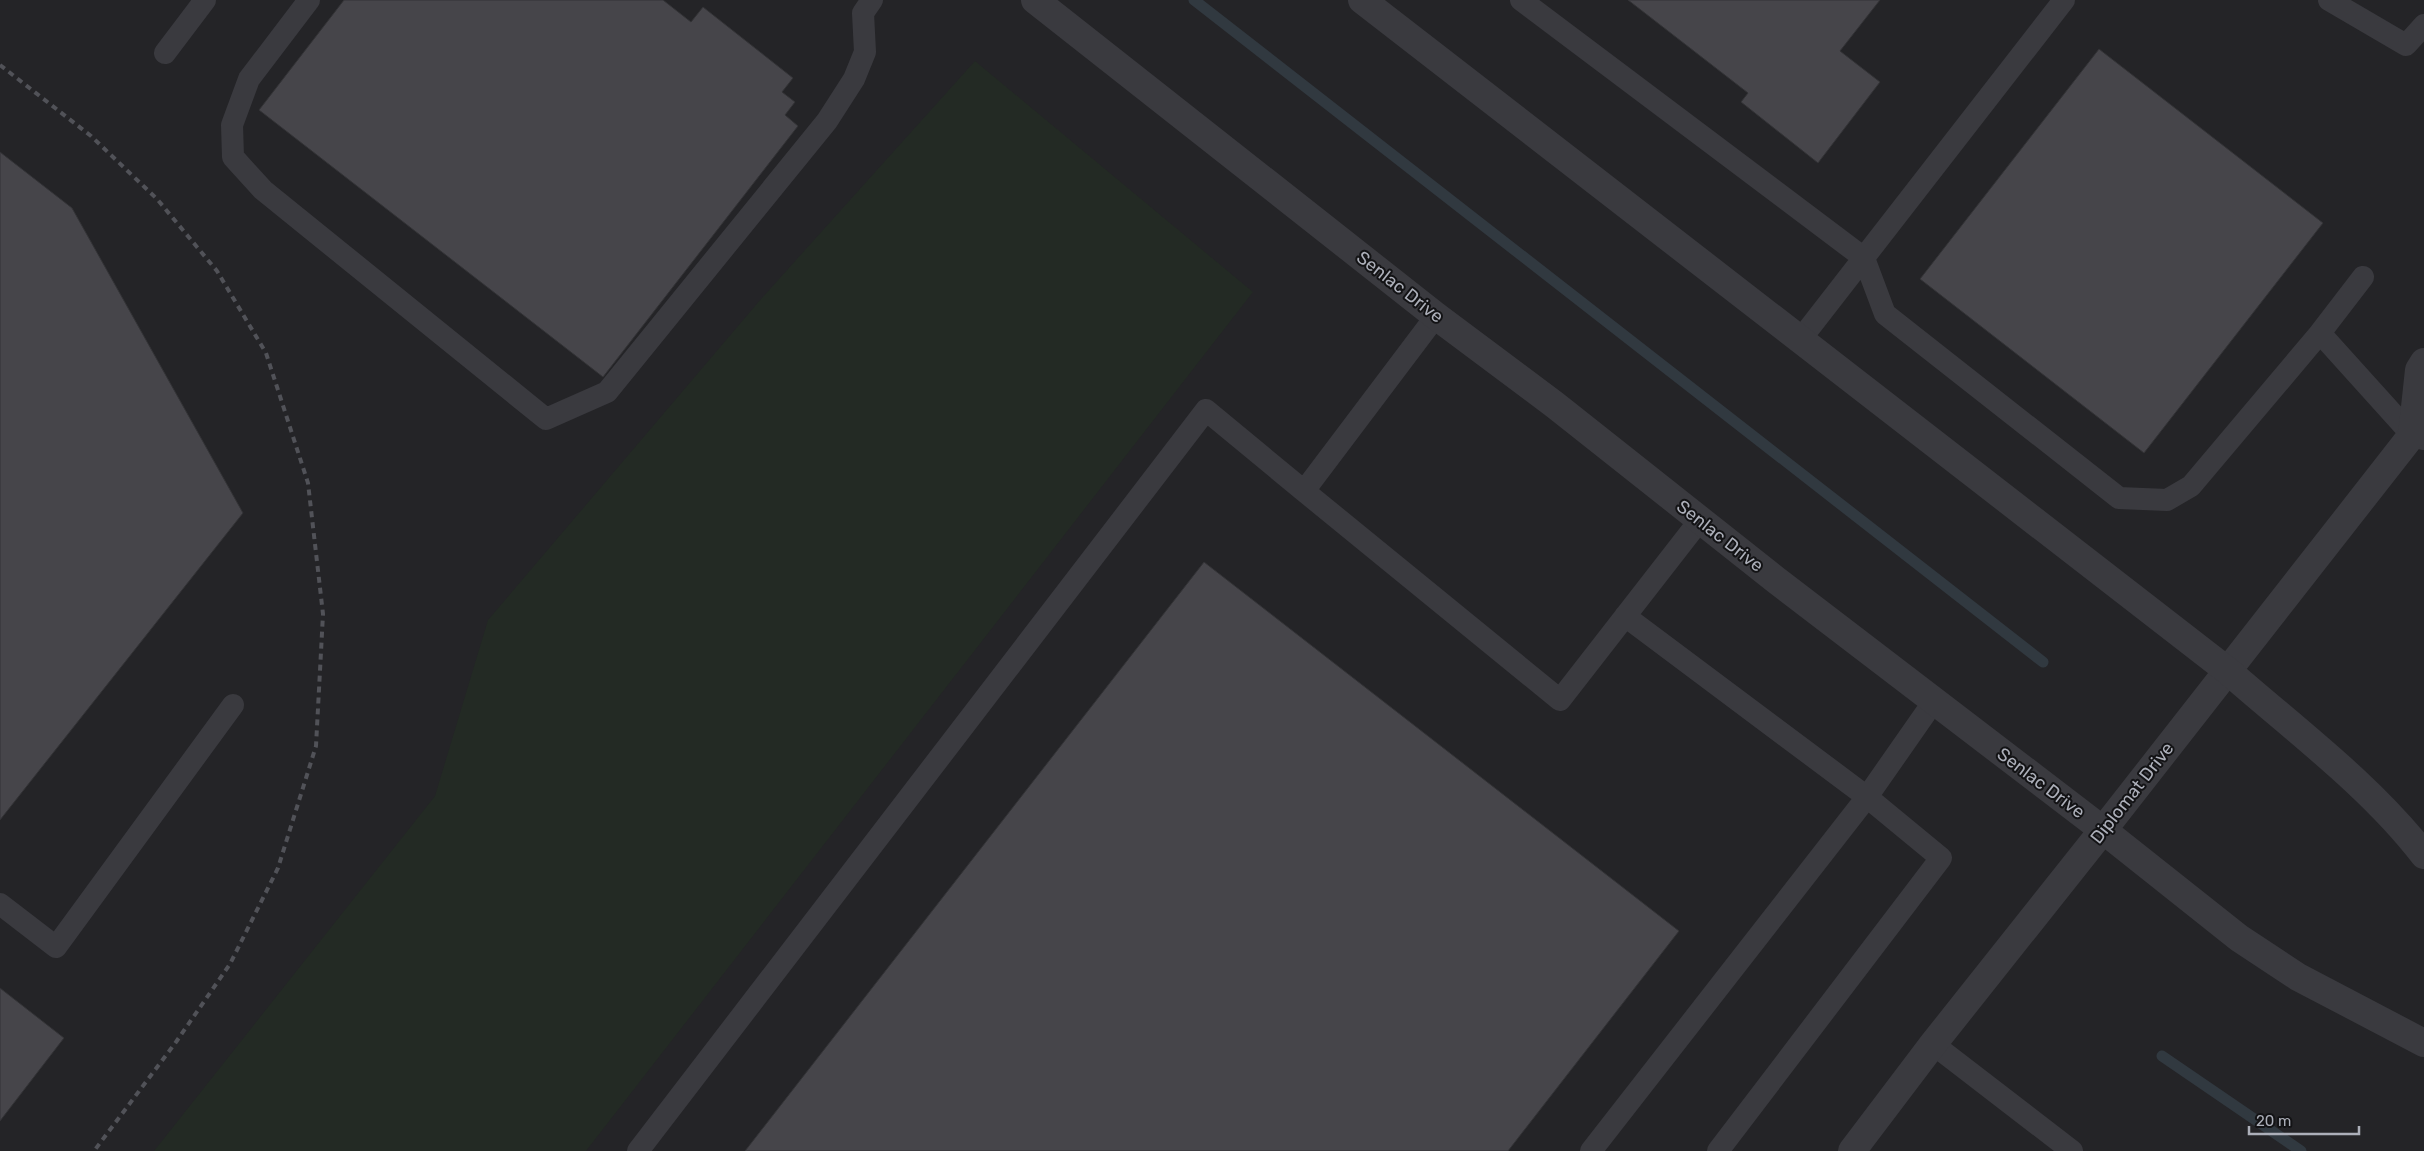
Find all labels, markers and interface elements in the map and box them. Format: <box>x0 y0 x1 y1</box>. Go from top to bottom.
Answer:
street label: Senlac Drive <box>1352 246 1448 328</box>
street label: Senlac Drive <box>1672 495 1768 577</box>
street label: Diplomat Drive <box>2086 738 2178 848</box>
street label: Senlac Drive <box>1993 743 2089 823</box>
scale bar <box>2249 1104 2359 1136</box>
text: 20 m <box>2256 1112 2291 1130</box>

